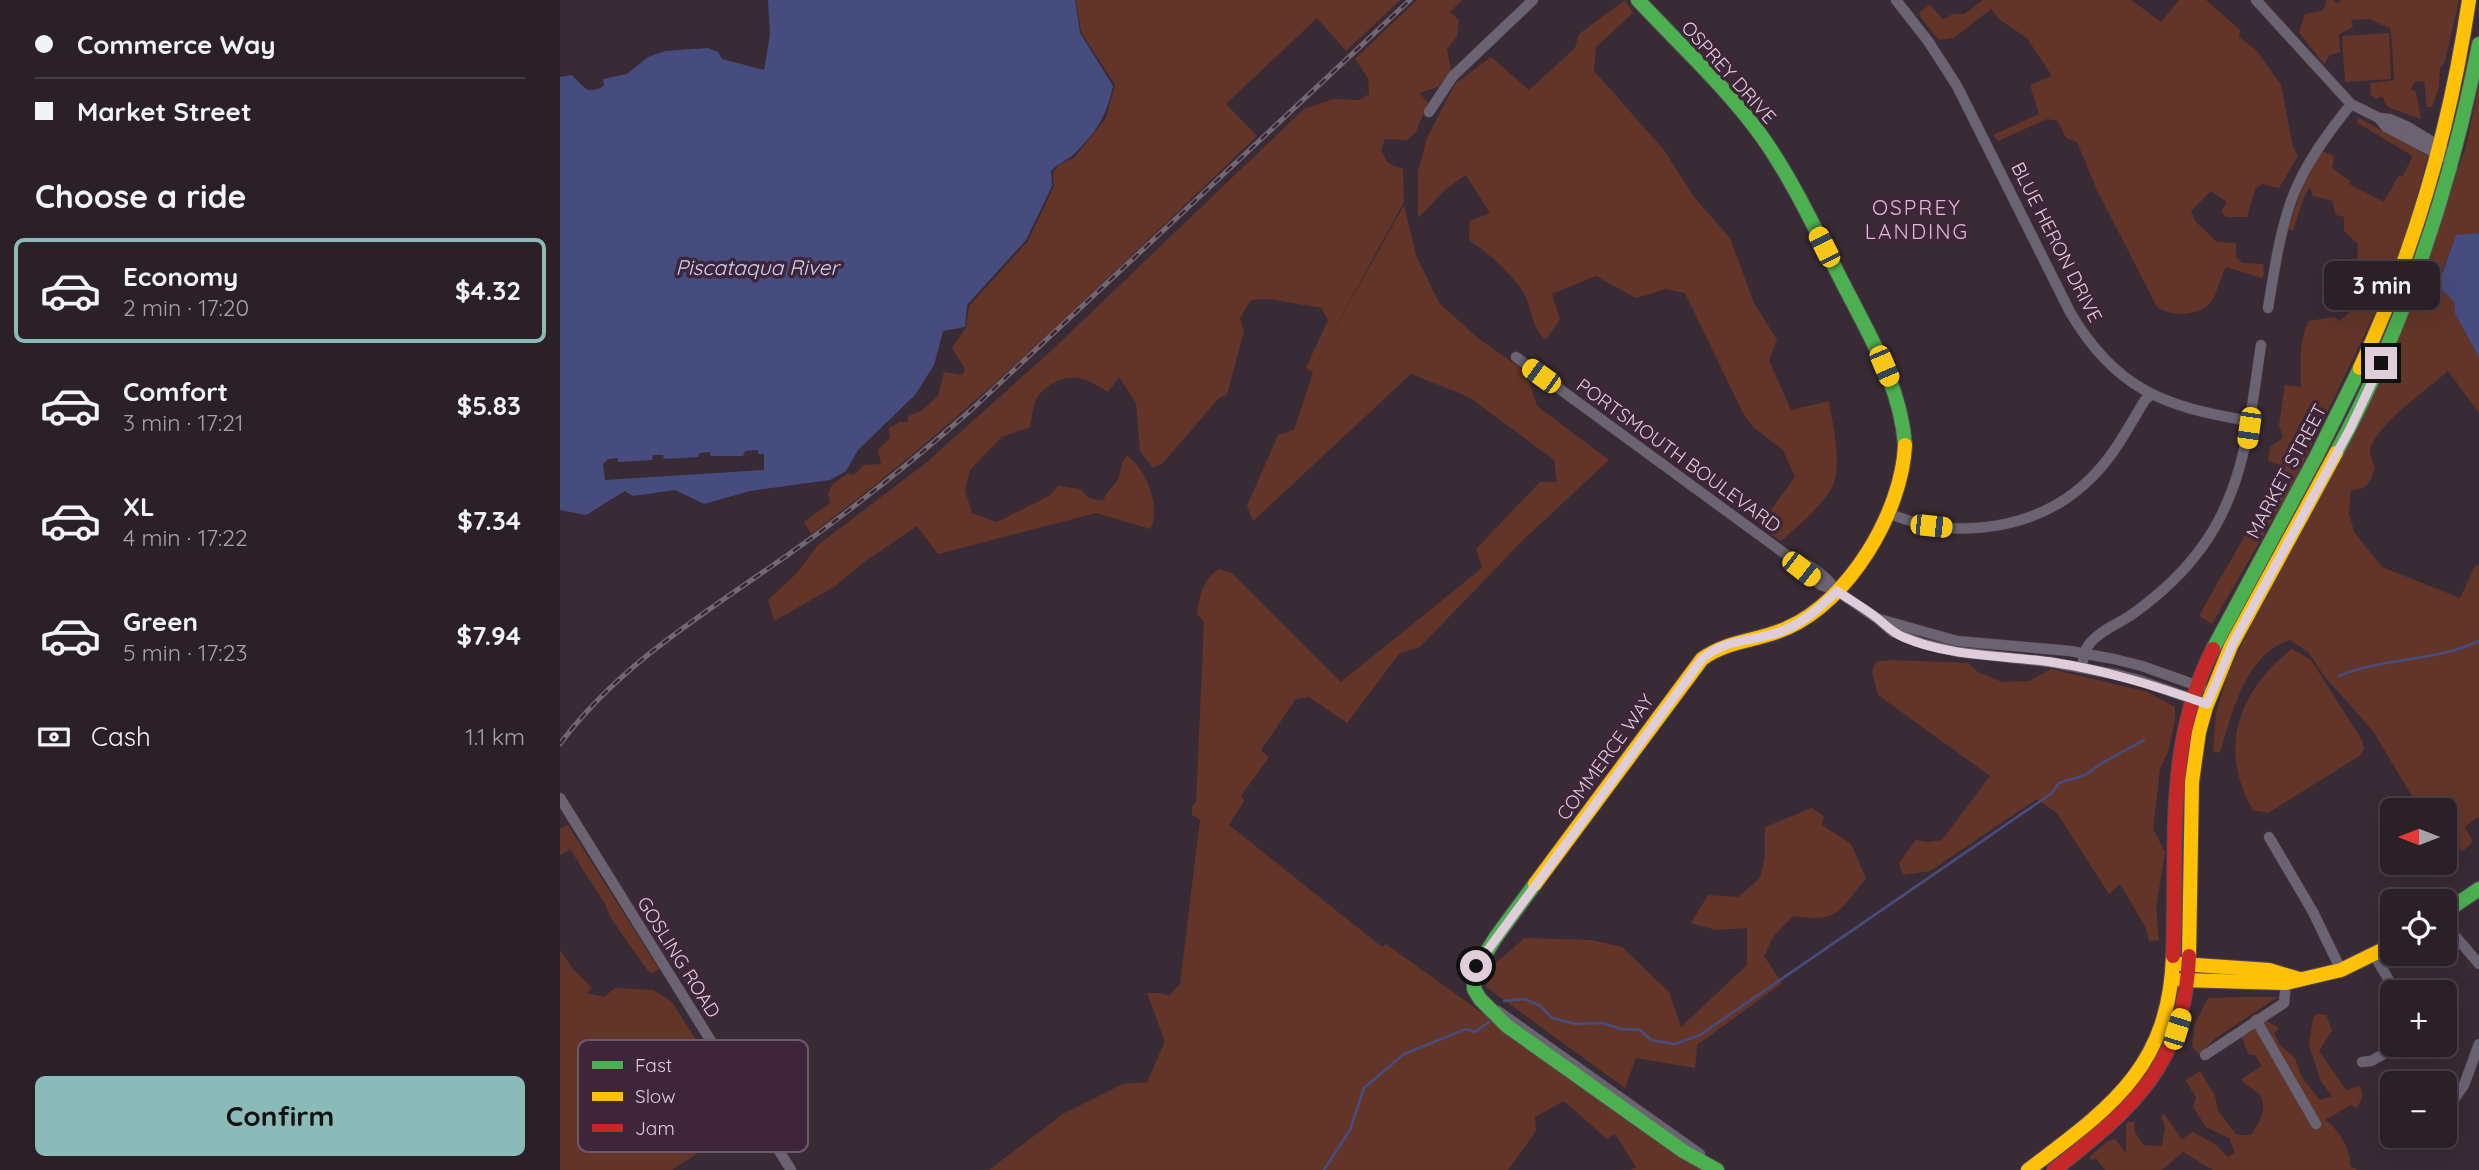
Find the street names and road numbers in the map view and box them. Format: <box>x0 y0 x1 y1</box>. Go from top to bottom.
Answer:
street label: OSPREY DRIVE <box>1676 15 1782 129</box>
street label: BLUE HERON DRIVE <box>2006 158 2108 326</box>
street label: PORTSMOUTH BOULEVARD <box>1572 373 1786 537</box>
street label: MARKET STREET <box>2240 400 2332 542</box>
street label: COMMERCE WAY <box>1551 689 1659 825</box>
street label: GOSLING ROAD <box>632 892 726 1022</box>

